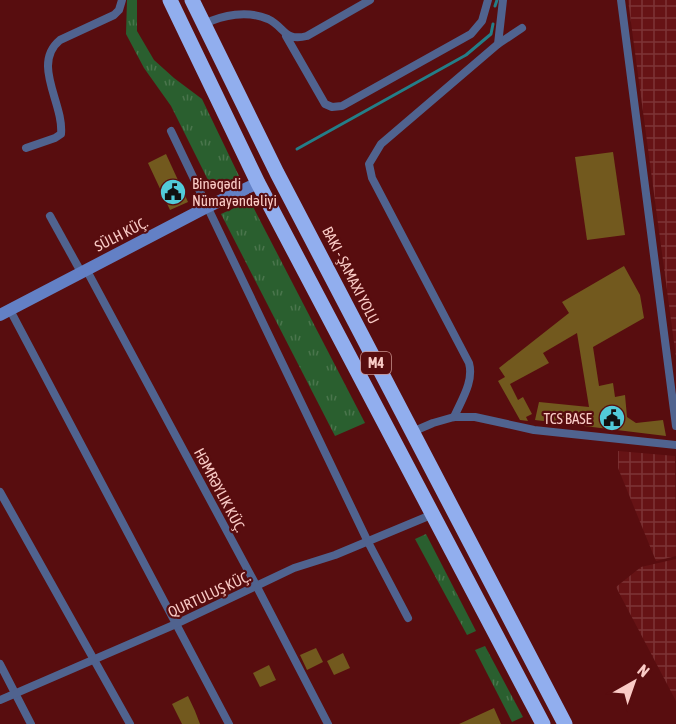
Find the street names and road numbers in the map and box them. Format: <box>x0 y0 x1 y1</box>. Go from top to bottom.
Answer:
street label: SÜLH KÜÇ. <box>92 213 151 255</box>
street label: BAKI - ŞAMAXI YOLU <box>319 224 383 326</box>
road number: M4 <box>361 352 391 374</box>
street label: HƏMRƏYLIK KÜÇ. <box>191 445 249 535</box>
street label: QURTULUŞ KÜÇ. <box>165 567 253 621</box>

